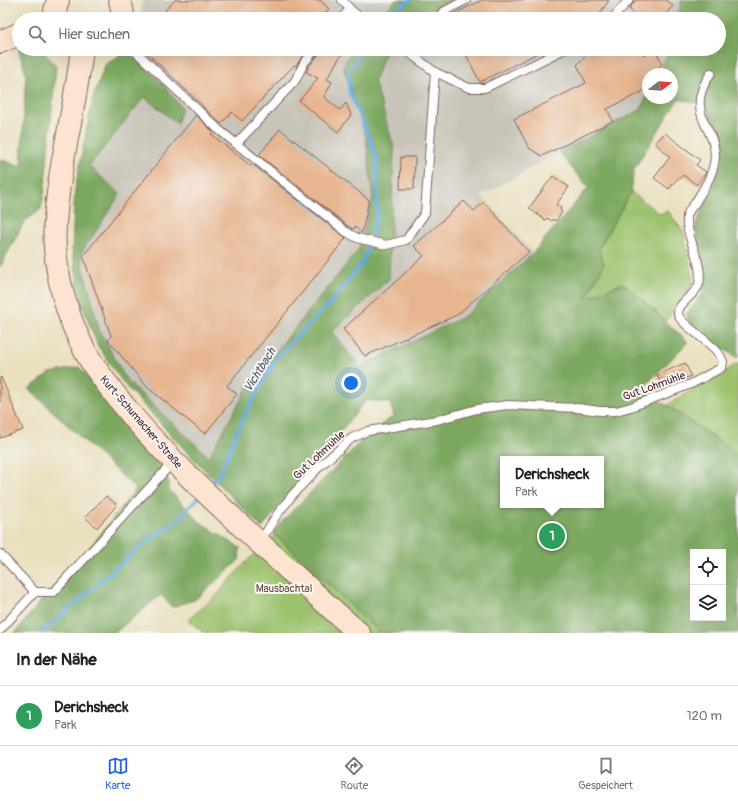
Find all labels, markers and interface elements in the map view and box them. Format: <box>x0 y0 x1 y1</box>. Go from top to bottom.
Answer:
search box <box>12 12 726 56</box>
icon: search <box>26 23 48 45</box>
text: Hier suchen <box>58 25 130 44</box>
north arrow <box>642 68 678 104</box>
water label: Vichtbach <box>241 344 280 395</box>
street label: Gut Lohmühle <box>621 368 688 403</box>
street label: Kurt-Schumacher-Straße <box>97 373 185 471</box>
your location <box>341 373 361 393</box>
street label: Gut Lohmühle <box>291 427 348 482</box>
popup <box>500 456 604 508</box>
text: Derichsheck <box>515 465 589 484</box>
text: Park <box>515 484 538 500</box>
pin: 1 <box>539 521 565 551</box>
map controls <box>690 549 726 621</box>
button: locate <box>690 549 726 585</box>
park label: Mausbachtal <box>256 582 312 595</box>
button: layers <box>690 585 726 621</box>
text: In der Nähe <box>16 649 97 670</box>
text: Derichsheck <box>54 698 129 717</box>
text: 1 <box>26 708 32 724</box>
text: 120 m <box>686 708 722 724</box>
text: Park <box>54 717 77 733</box>
tab: Karte <box>105 755 131 792</box>
tab: Route <box>341 755 368 792</box>
tab: Gespeichert <box>578 755 633 792</box>

